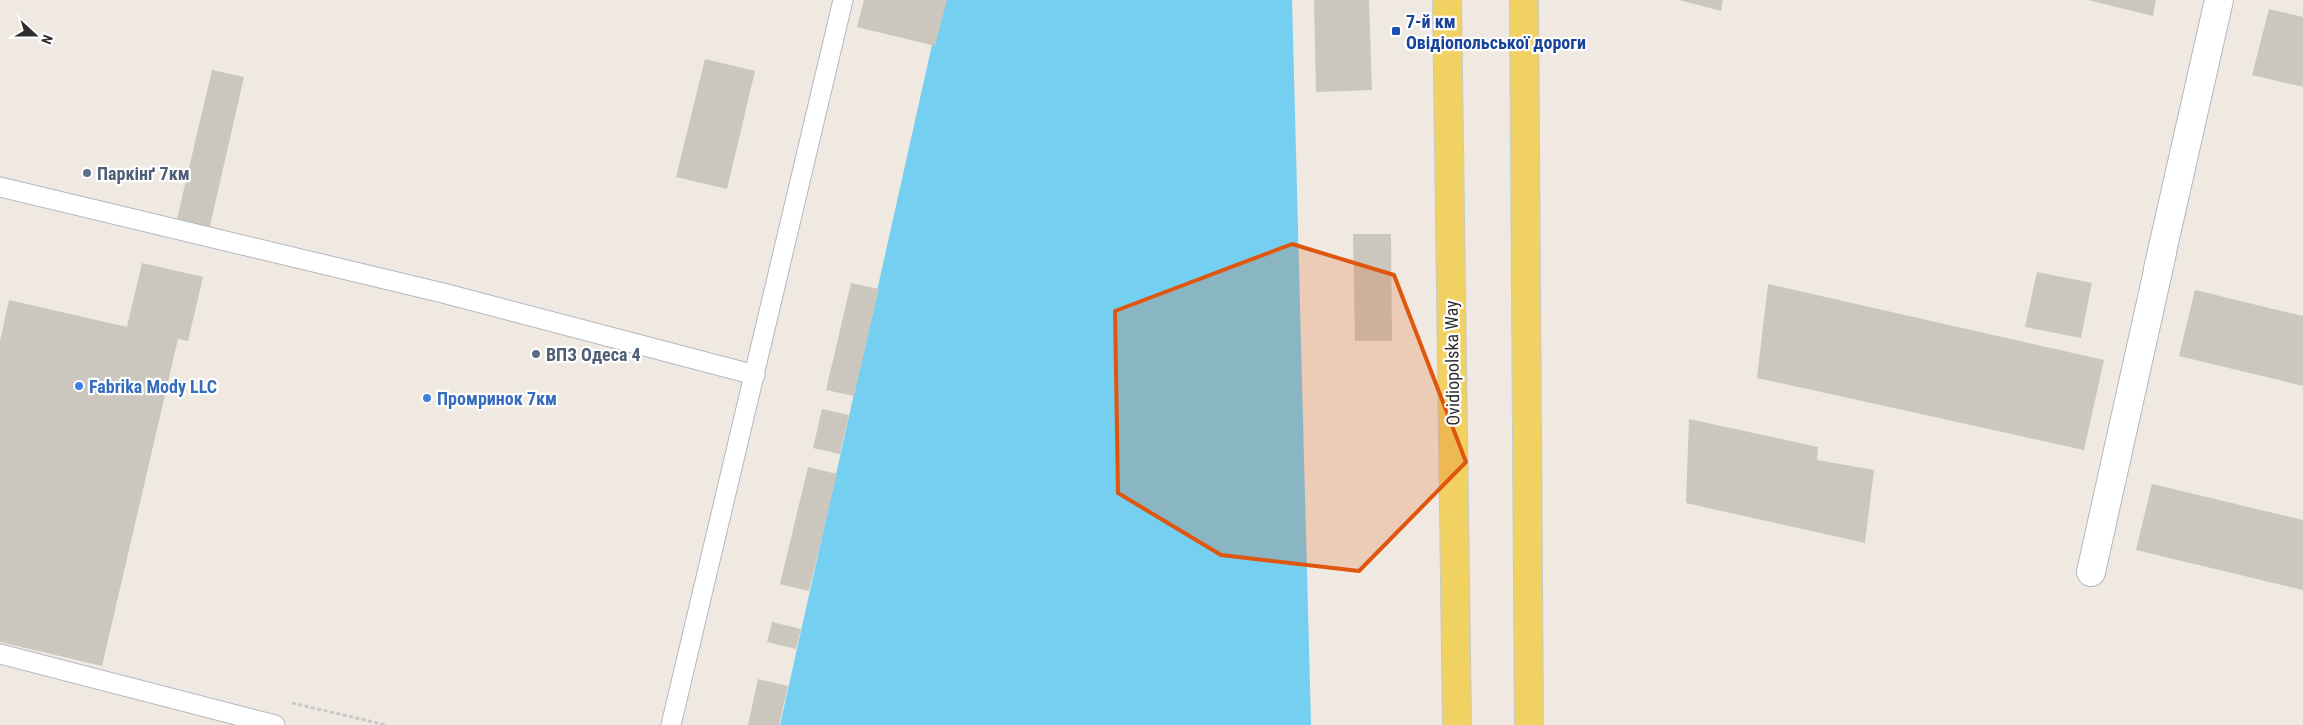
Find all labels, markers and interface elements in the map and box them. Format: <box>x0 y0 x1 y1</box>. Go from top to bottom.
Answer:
north arrow <box>10 10 60 60</box>
place label: 7-й км Овідіопольської дороги <box>1406 11 1586 53</box>
marker: 7-й км Овідіопольської дороги <box>1390 25 1402 37</box>
text: N <box>38 33 56 47</box>
place label: Паркінґ 7км <box>97 163 190 184</box>
marker: Паркінґ 7км <box>81 167 93 179</box>
street label: Ovidiopolska Way <box>1440 300 1464 426</box>
place label: ВПЗ Одеса 4 <box>546 344 641 365</box>
marker: ВПЗ Одеса 4 <box>530 348 542 360</box>
place label: Fabrika Mody LLC <box>89 376 217 397</box>
marker: Fabrika Mody LLC <box>73 380 85 392</box>
place label: Промринок 7км <box>437 388 557 409</box>
marker: Промринок 7км <box>421 392 433 404</box>

